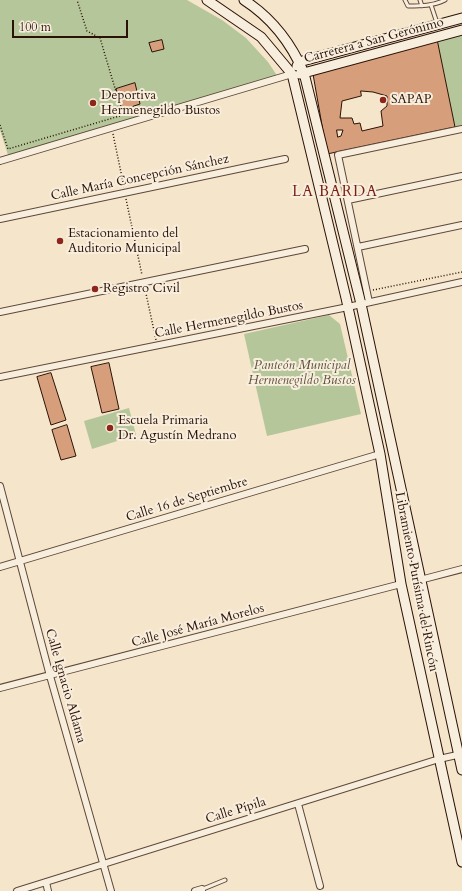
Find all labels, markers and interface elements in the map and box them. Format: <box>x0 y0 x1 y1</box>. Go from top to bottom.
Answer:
scale bar <box>14 12 130 38</box>
street label: Carretera a San Gerónimo <box>302 15 446 67</box>
text: 100 m <box>19 19 51 35</box>
place label: Deportiva Hermenegildo Bustos <box>101 88 220 119</box>
place label: SAPAP <box>391 92 431 108</box>
marker: SAPAP <box>378 95 388 105</box>
marker: Deportiva Hermenegildo Bustos <box>88 98 98 108</box>
street label: Calle María Concepción Sánchez <box>49 151 231 205</box>
district label: LA BARDA <box>292 184 378 202</box>
place label: Estacionamiento del Auditorio Municipal <box>68 226 181 257</box>
marker: Estacionamiento del Auditorio Municipal <box>55 236 65 246</box>
place label: Registro Civil <box>103 281 180 297</box>
marker: Registro Civil <box>90 284 100 294</box>
street label: Calle Hermenegildo Bustos <box>154 298 304 342</box>
park label: Panteón Municipal Hermenegildo Bustos <box>248 358 356 389</box>
place label: Escuela Primaria Dr. Agustín Medrano <box>118 413 237 444</box>
marker: Escuela Primaria Dr. Agustín Medrano <box>105 423 115 433</box>
street label: Calle 16 de Septiembre <box>124 474 250 526</box>
street label: Libramiento Purísima del Rincón <box>391 491 441 673</box>
street label: Calle José María Morelos <box>130 601 266 651</box>
street label: Calle Ignacio Aldama <box>41 627 89 745</box>
street label: Calle Pípila <box>204 794 268 828</box>

